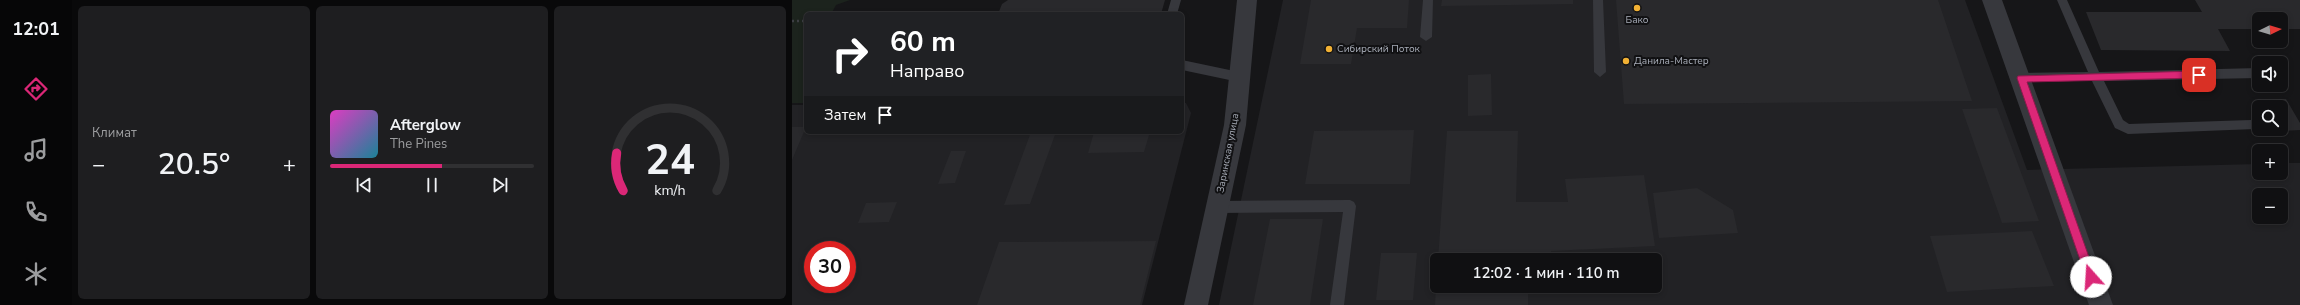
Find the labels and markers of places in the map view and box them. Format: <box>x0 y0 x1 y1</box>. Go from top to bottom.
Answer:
marker: Бако <box>1632 3 1642 13</box>
place label: Бако <box>1626 13 1649 27</box>
place label: Сибирский Поток <box>1337 42 1421 56</box>
marker: Сибирский Поток <box>1324 44 1334 54</box>
place label: Данила-Мастер <box>1634 54 1709 68</box>
marker: Данила-Мастер <box>1621 56 1631 66</box>
pin <box>2182 58 2216 92</box>

